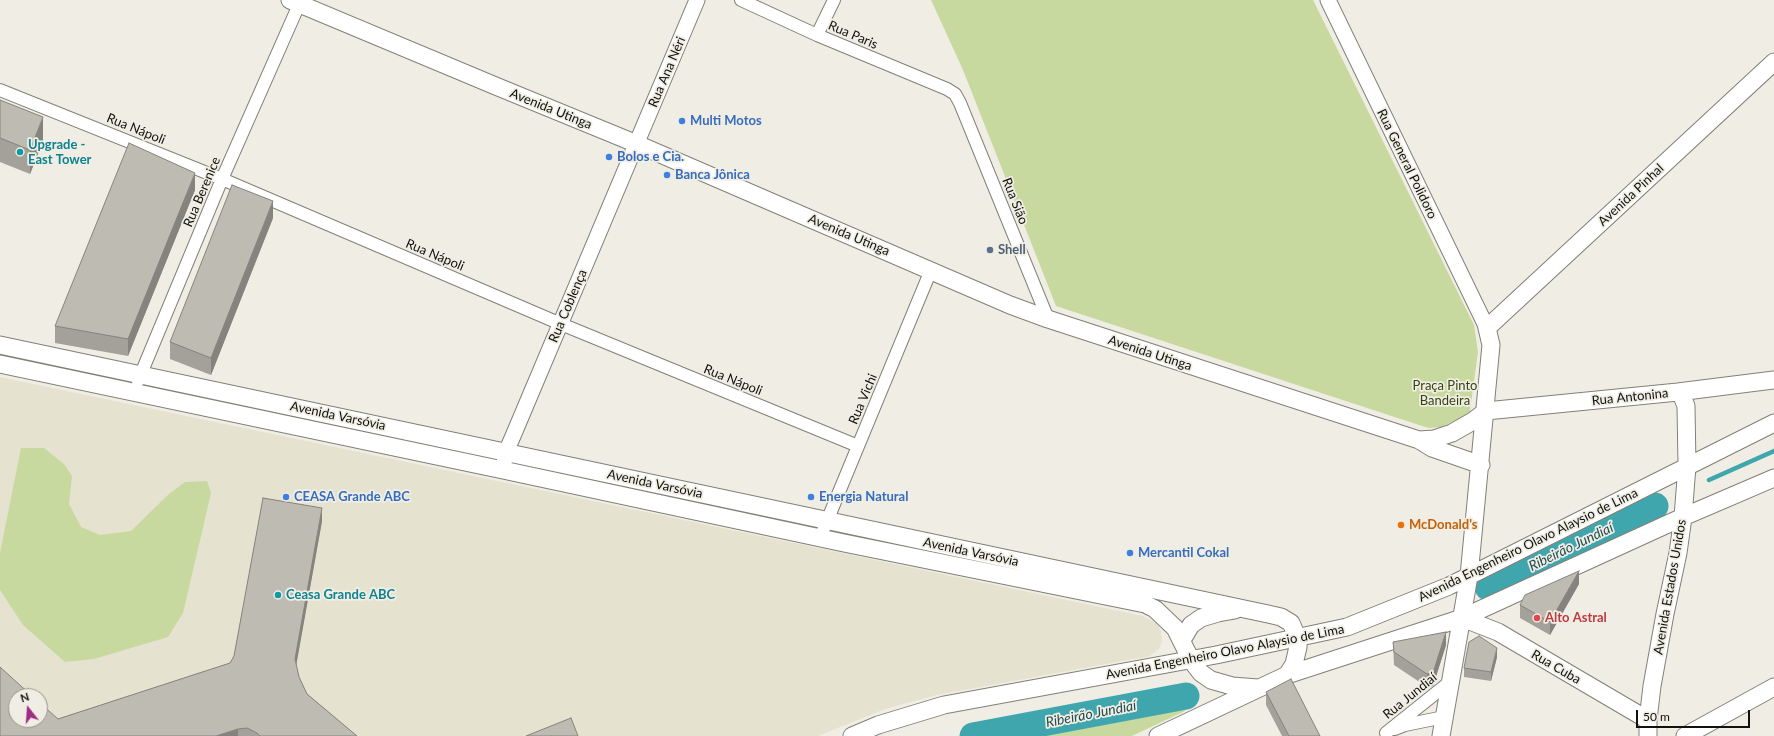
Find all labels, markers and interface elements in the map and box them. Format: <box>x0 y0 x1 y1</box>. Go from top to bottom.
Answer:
street label: Rua Paris <box>826 18 880 52</box>
street label: Rua Ana Néri <box>645 34 689 110</box>
street label: Avenida Utinga <box>508 85 594 133</box>
street label: Rua General Polidoro <box>1374 107 1440 221</box>
street label: Rua Nápoli <box>104 110 168 148</box>
place label: Multi Motos <box>690 113 762 129</box>
marker: Multi Motos <box>677 116 687 126</box>
place label: Upgrade - East Tower <box>28 137 91 168</box>
marker: Upgrade - East Tower <box>15 147 25 157</box>
place label: Bolos e Cia. <box>617 149 684 165</box>
marker: Bolos e Cia. <box>604 152 614 162</box>
street label: Rua Berenice <box>180 155 224 229</box>
street label: Avenida Pinhal <box>1595 161 1667 229</box>
place label: Banca Jônica <box>675 167 750 183</box>
marker: Banca Jônica <box>662 170 672 180</box>
street label: Rua Sião <box>999 175 1031 227</box>
street label: Avenida Utinga <box>806 211 892 259</box>
street label: Rua Nápoli <box>403 236 467 274</box>
place label: Shell <box>998 242 1026 258</box>
marker: Shell <box>985 245 995 255</box>
street label: Rua Coblença <box>546 267 590 345</box>
street label: Avenida Utinga <box>1106 332 1194 374</box>
street label: Rua Nápoli <box>701 361 765 399</box>
street label: Rua Vichi <box>845 371 881 427</box>
park label: Praça Pinto Bandeira <box>1413 378 1477 409</box>
street label: Rua Antonina <box>1591 385 1669 409</box>
street label: Avenida Varsóvia <box>289 398 387 434</box>
street label: Avenida Varsóvia <box>606 466 704 502</box>
street label: Avenida Engenheiro Olavo Alaysio de Lima <box>1416 485 1640 605</box>
place label: CEASA Grande ABC <box>294 489 410 505</box>
place label: Energia Natural <box>819 489 908 505</box>
marker: CEASA Grande ABC <box>281 492 291 502</box>
marker: Energia Natural <box>806 492 816 502</box>
place label: McDonald's <box>1409 517 1477 533</box>
street label: Avenida Estados Unidos <box>1650 518 1690 656</box>
water label: Ribeirão Jundiaí <box>1526 519 1616 575</box>
marker: McDonald's <box>1396 520 1406 530</box>
street label: Avenida Varsóvia <box>922 534 1020 570</box>
place label: Mercantil Cokal <box>1138 545 1229 561</box>
marker: Mercantil Cokal <box>1125 548 1135 558</box>
place label: Ceasa Grande ABC <box>286 587 395 603</box>
marker: Ceasa Grande ABC <box>273 590 283 600</box>
place label: Alto Astral <box>1545 610 1607 626</box>
marker: Alto Astral <box>1532 613 1542 623</box>
street label: Avenida Engenheiro Olavo Alaysio de Lima <box>1105 621 1345 683</box>
street label: Rua Cuba <box>1529 647 1583 687</box>
street label: Rua Jundiaí <box>1380 670 1440 722</box>
north arrow <box>8 688 48 728</box>
text: N <box>19 690 31 704</box>
water label: Ribeirão Jundiaí <box>1044 697 1138 731</box>
scale bar <box>1638 702 1752 728</box>
text: 50 m <box>1643 709 1670 724</box>

